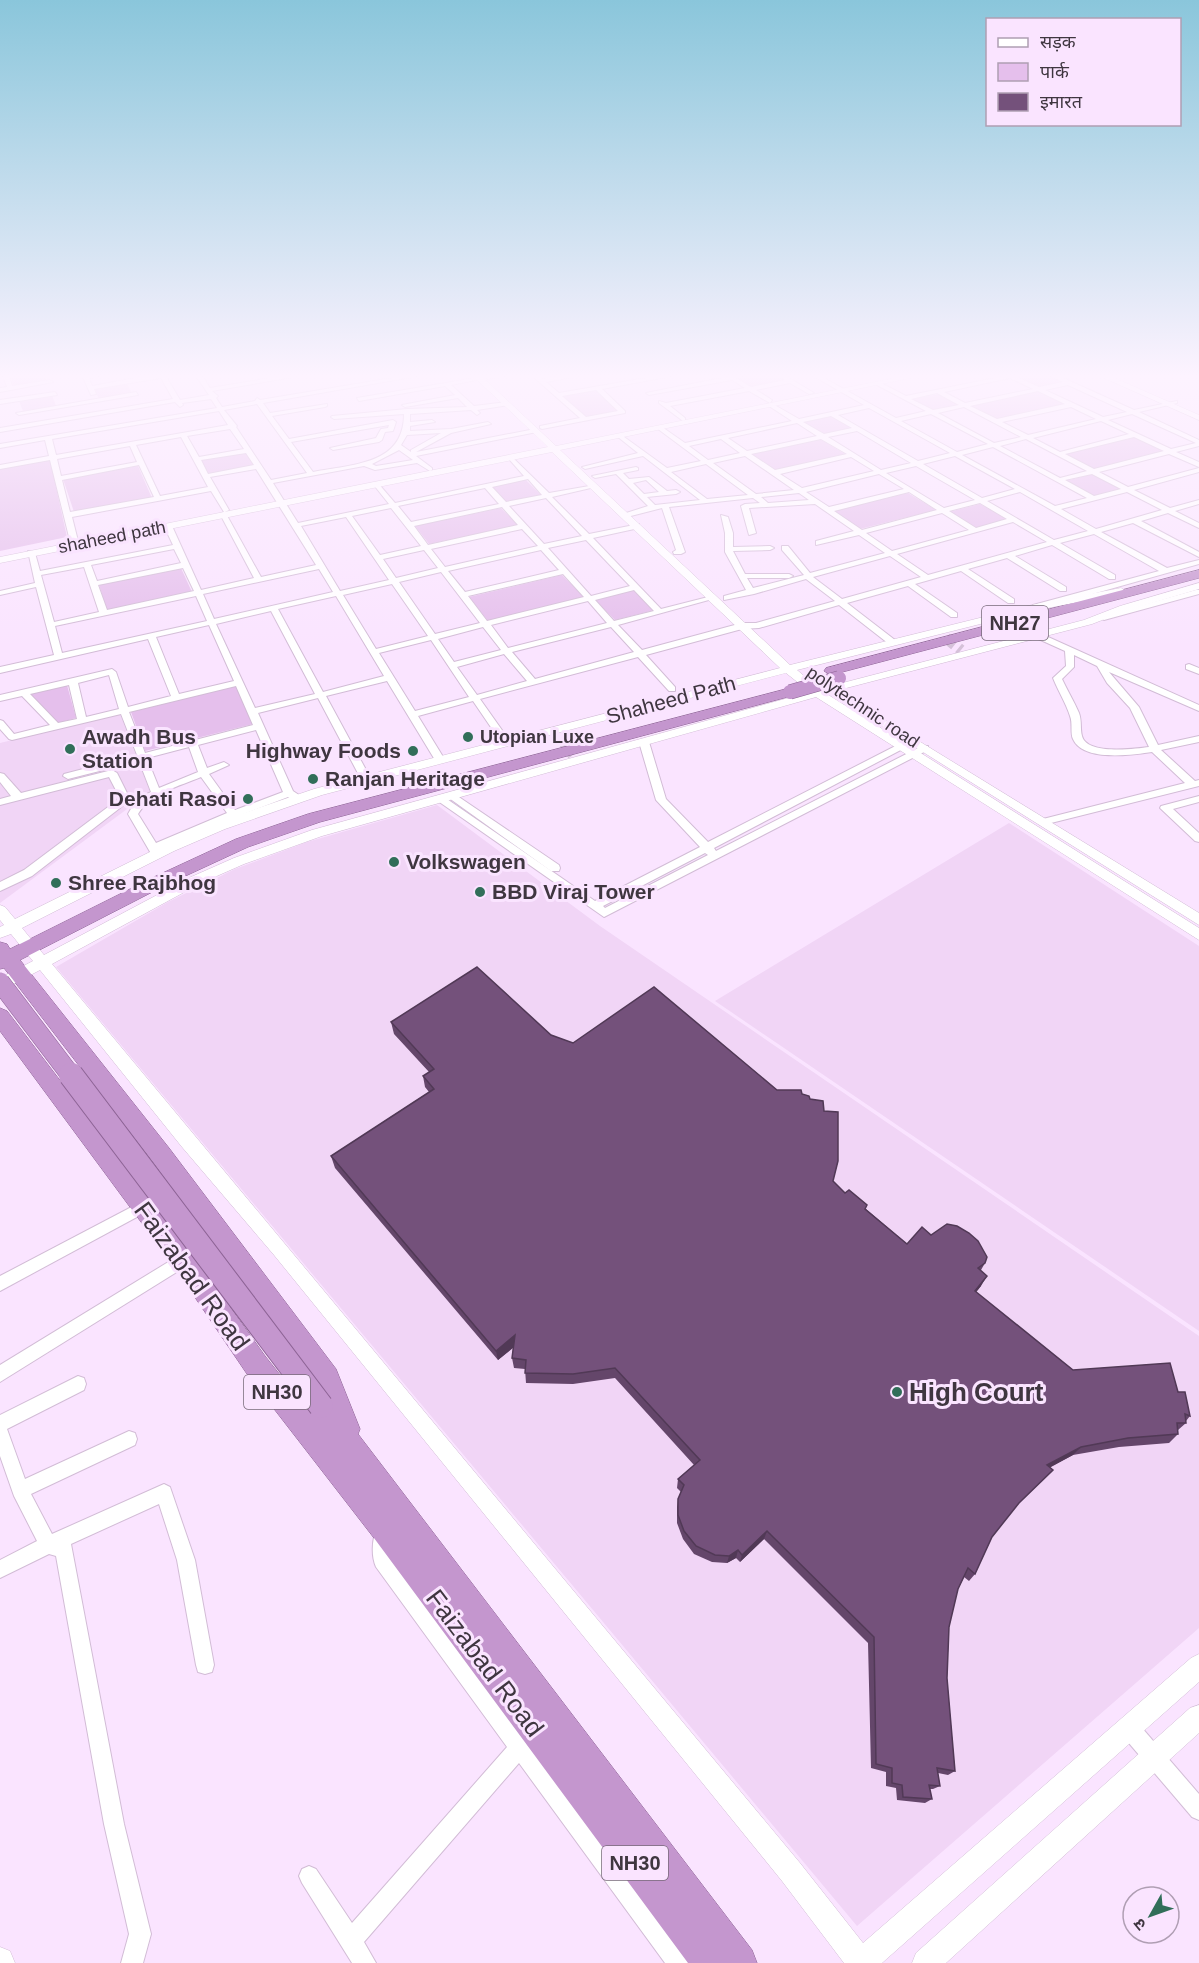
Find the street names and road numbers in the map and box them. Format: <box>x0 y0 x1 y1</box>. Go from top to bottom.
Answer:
street label: shaheed path <box>57 517 167 557</box>
road number: NH27 <box>982 606 1048 640</box>
street label: polytechnic road <box>803 662 923 752</box>
street label: Shaheed Path <box>604 671 738 728</box>
street label: Faizabad Road <box>128 1196 256 1356</box>
road number: NH30 <box>244 1375 310 1409</box>
street label: Faizabad Road <box>420 1584 550 1742</box>
road number: NH30 <box>602 1846 668 1880</box>

